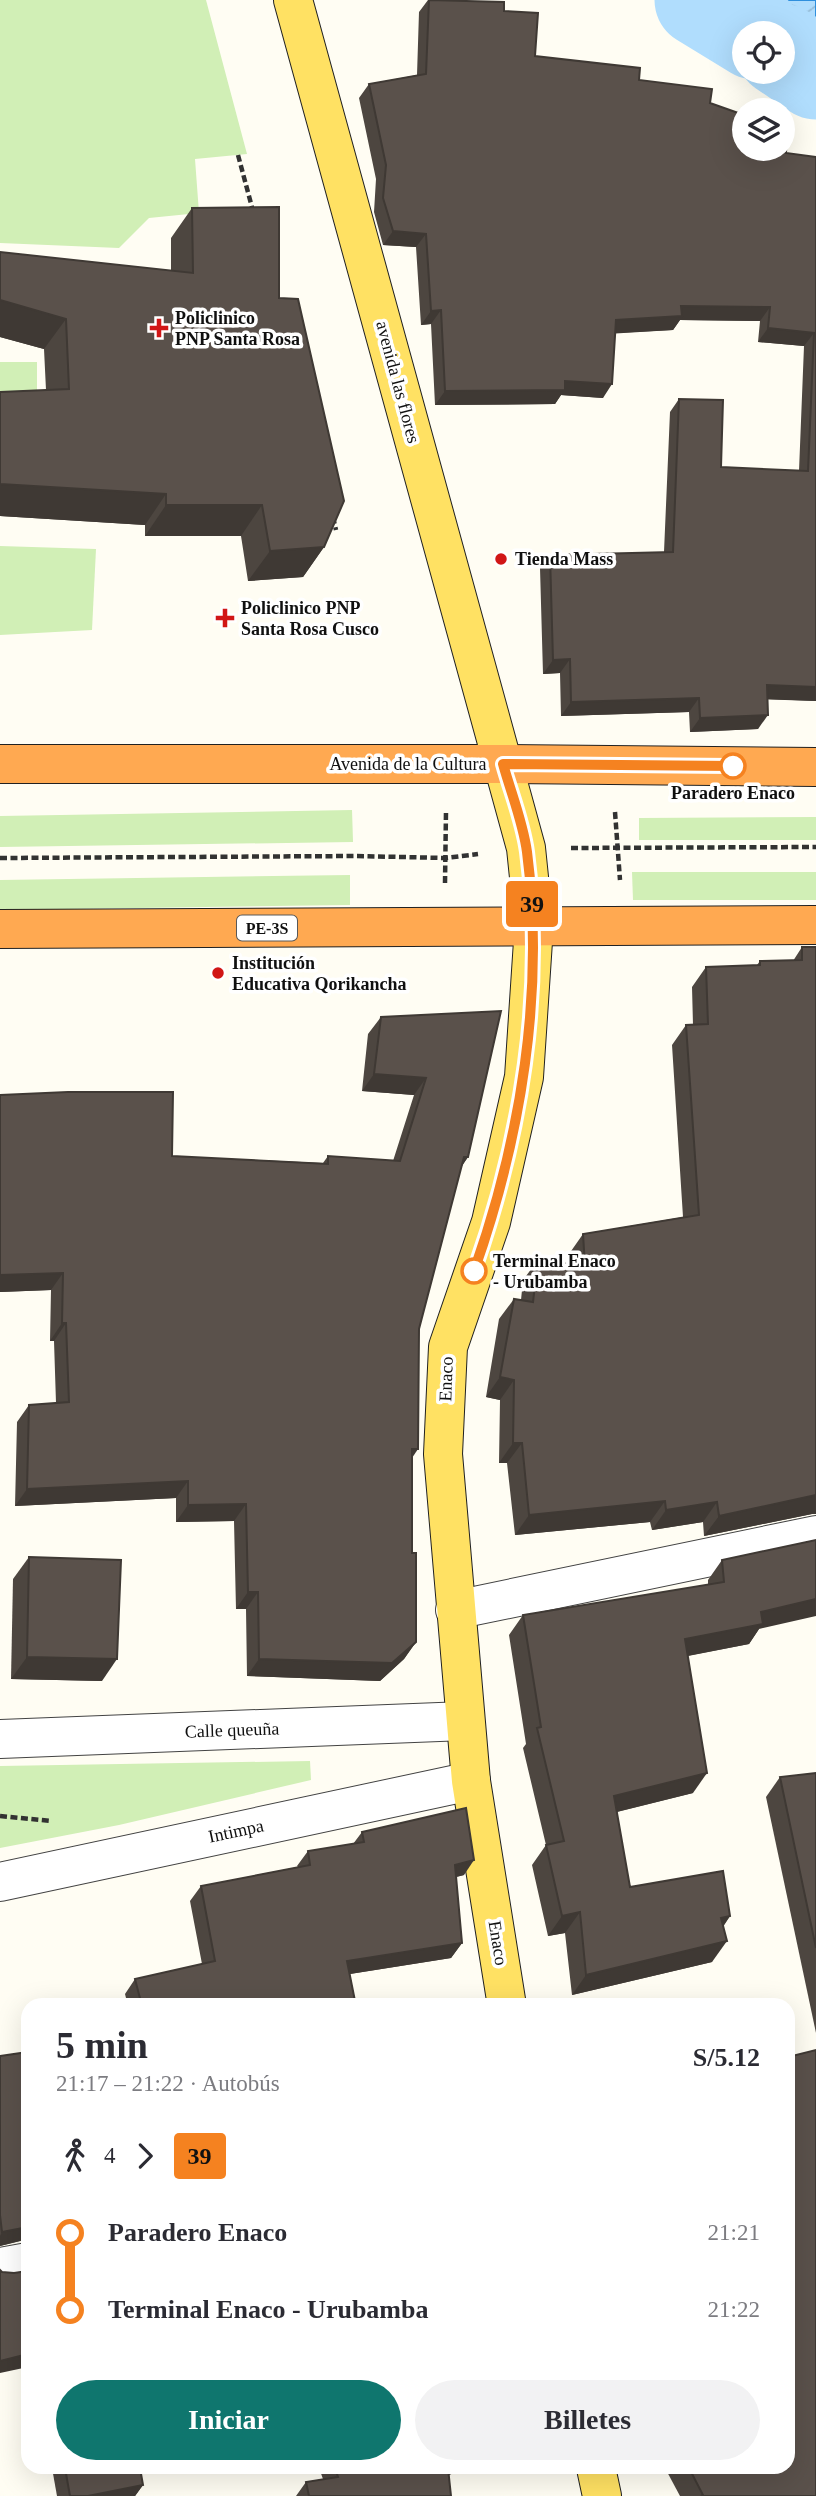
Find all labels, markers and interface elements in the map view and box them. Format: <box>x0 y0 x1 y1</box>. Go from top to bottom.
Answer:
map controls <box>732 21 795 161</box>
button: locate <box>732 21 795 84</box>
button: layers <box>732 98 795 161</box>
place label: Policlinico PNP Santa Rosa <box>175 308 300 349</box>
marker: Policlinico PNP Santa Rosa <box>149 318 169 338</box>
street label: avenida las flores <box>372 319 424 445</box>
place label: Tienda Mass <box>515 549 613 569</box>
marker: Tienda Mass <box>493 551 509 567</box>
place label: Policlinico PNP Santa Rosa Cusco <box>241 598 379 639</box>
marker: Policlinico PNP Santa Rosa Cusco <box>215 608 235 628</box>
marker: Paradero Enaco <box>720 753 746 779</box>
street label: Avenida de la Cultura <box>329 754 487 774</box>
place label: Paradero Enaco <box>671 783 795 803</box>
line badge: 39 <box>500 881 564 927</box>
text: 39 <box>520 891 544 917</box>
road number: PE-3S <box>237 916 297 940</box>
place label: Institución Educativa Qorikancha <box>232 953 407 994</box>
marker: Institución Educativa Qorikancha <box>210 965 226 981</box>
place label: Terminal Enaco - Urubamba <box>493 1251 616 1292</box>
marker: Terminal Enaco - Urubamba <box>461 1258 487 1284</box>
street label: Enaco <box>435 1356 457 1402</box>
street label: Calle queuña <box>184 1718 280 1742</box>
street label: Intimpa <box>207 1815 265 1847</box>
street label: Enaco <box>485 1919 511 1967</box>
text: 5 min <box>56 2024 148 2066</box>
text: S/5.12 <box>693 2043 760 2072</box>
text: 21:17 – 21:22 · Autobús <box>56 2071 280 2096</box>
icon: walk <box>56 2137 94 2175</box>
icon: forward <box>126 2137 164 2175</box>
text: 4 <box>104 2143 116 2168</box>
text: 39 <box>188 2143 212 2169</box>
text: Paradero Enaco <box>108 2218 287 2247</box>
text: 21:21 <box>708 2220 760 2245</box>
text: Terminal Enaco - Urubamba <box>108 2295 428 2324</box>
text: 21:22 <box>708 2297 760 2322</box>
button: Iniciar <box>56 2380 401 2460</box>
button: Billetes <box>415 2380 760 2460</box>

